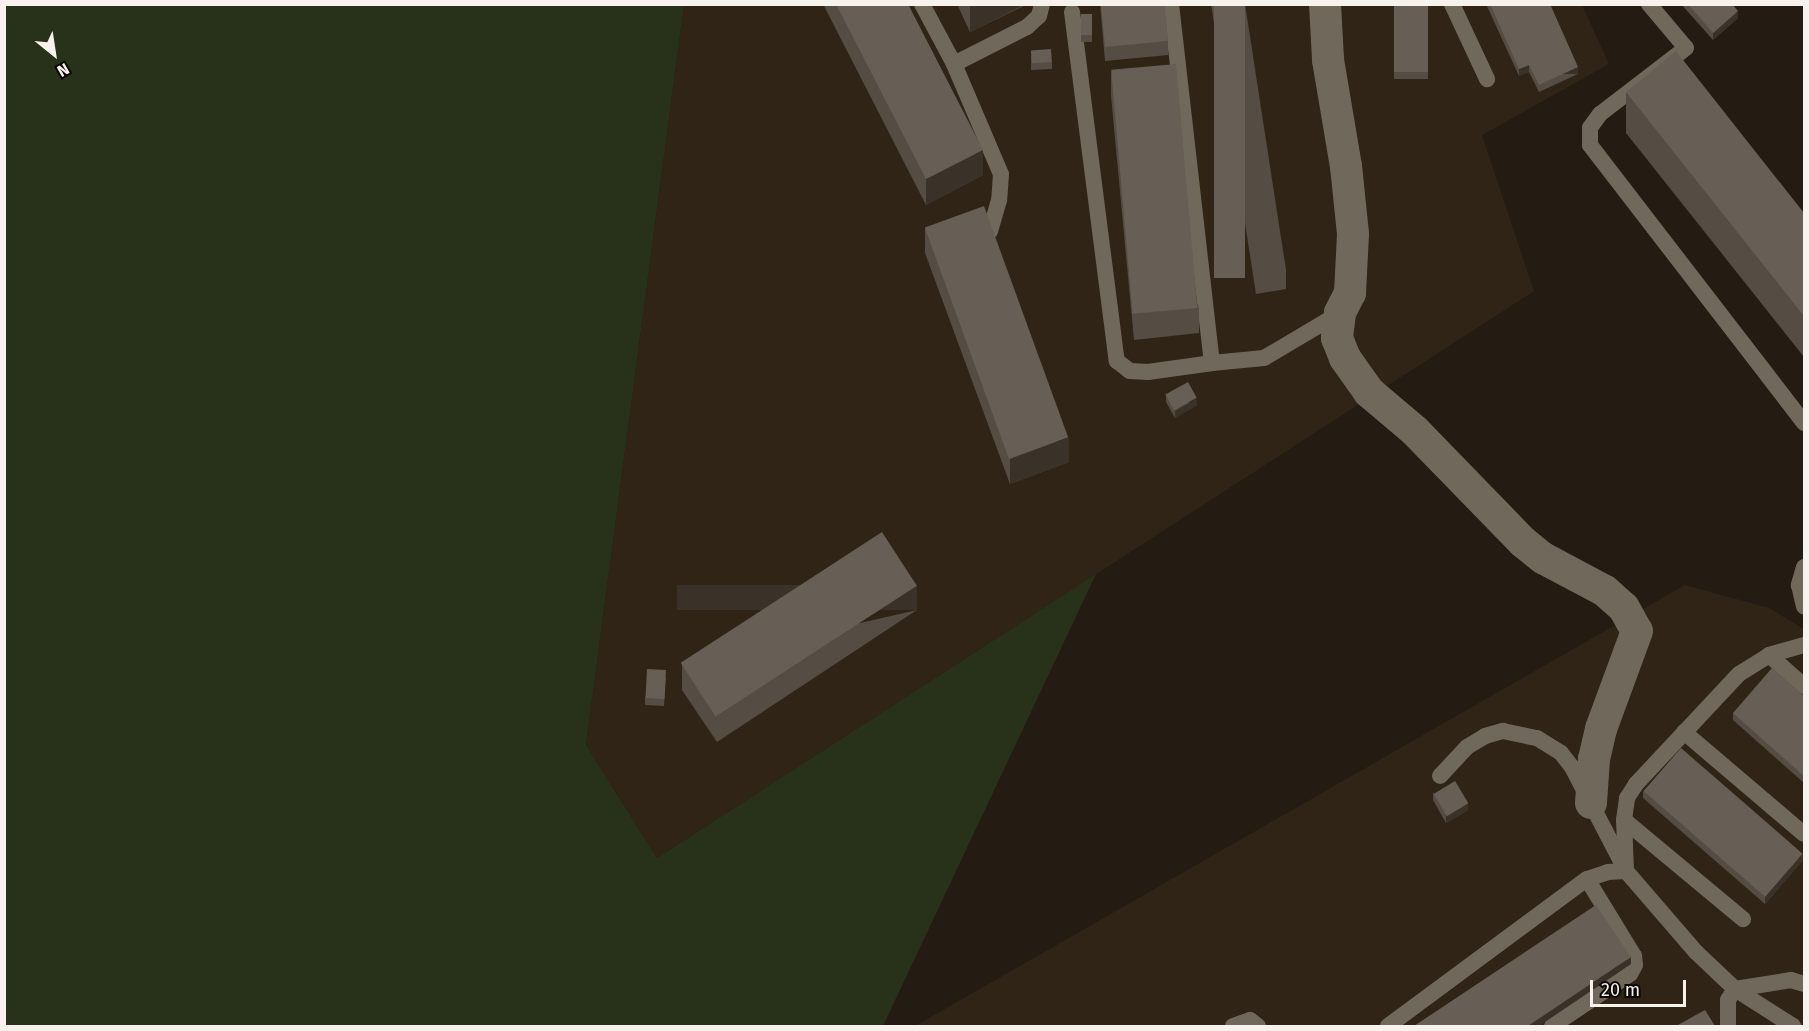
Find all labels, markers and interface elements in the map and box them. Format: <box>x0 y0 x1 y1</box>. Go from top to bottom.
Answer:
north arrow <box>24 24 84 84</box>
text: N <box>54 59 73 81</box>
scale bar <box>1593 968 1689 1006</box>
text: 20 m <box>1601 979 1640 1001</box>

